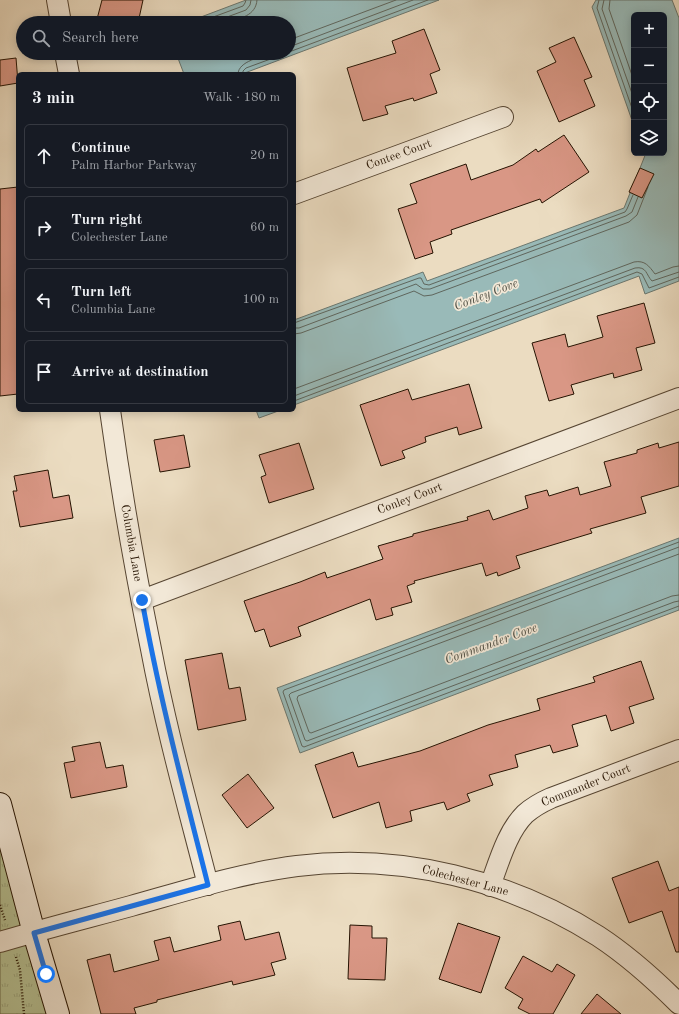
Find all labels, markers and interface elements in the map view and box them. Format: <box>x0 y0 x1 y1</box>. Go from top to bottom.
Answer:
map controls <box>631 12 667 156</box>
button: + <box>631 12 667 48</box>
search box <box>16 16 296 60</box>
icon: search <box>30 27 52 49</box>
text: Search here <box>62 31 139 46</box>
button: − <box>631 48 667 84</box>
button: locate <box>631 84 667 120</box>
text: 3 min <box>32 90 75 107</box>
text: Walk · 180 m <box>203 91 280 104</box>
button: layers <box>631 120 667 156</box>
street label: Contee Court <box>365 138 433 172</box>
text: Continue <box>71 141 130 156</box>
icon: ahead <box>33 145 55 167</box>
text: 20 m <box>250 149 279 162</box>
text: Palm Harbor Parkway <box>71 159 197 172</box>
text: Turn right <box>71 213 142 228</box>
icon: right <box>33 217 55 239</box>
text: 60 m <box>250 221 279 234</box>
text: Colechester Lane <box>71 231 168 244</box>
water label: Conley Cove <box>452 277 520 313</box>
text: Turn left <box>71 285 131 300</box>
icon: left <box>33 289 55 311</box>
text: 100 m <box>242 293 279 306</box>
text: Columbia Lane <box>71 303 155 316</box>
icon: arrive <box>33 361 55 383</box>
text: Arrive at destination <box>71 365 209 380</box>
street label: Conley Court <box>376 481 444 517</box>
street label: Columbia Lane <box>118 504 144 583</box>
route end <box>133 591 151 609</box>
water label: Commander Cove <box>443 621 539 667</box>
street label: Commander Court <box>540 763 632 809</box>
street label: Colechester Lane <box>420 864 510 898</box>
route start <box>37 965 55 983</box>

